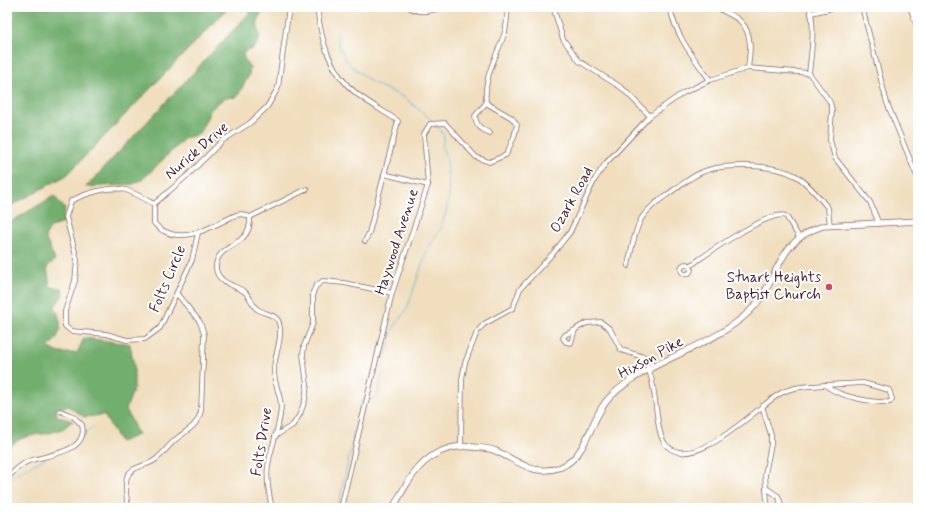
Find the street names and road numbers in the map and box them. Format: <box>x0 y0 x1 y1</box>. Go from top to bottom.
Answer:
street label: Nurick Drive <box>161 118 233 184</box>
street label: Ozark Road <box>546 163 598 237</box>
street label: Haywood Avenue <box>370 186 424 298</box>
street label: Folts Circle <box>145 242 191 316</box>
street label: Hixson Pike <box>615 332 687 384</box>
street label: Folts Drive <box>247 406 277 478</box>

